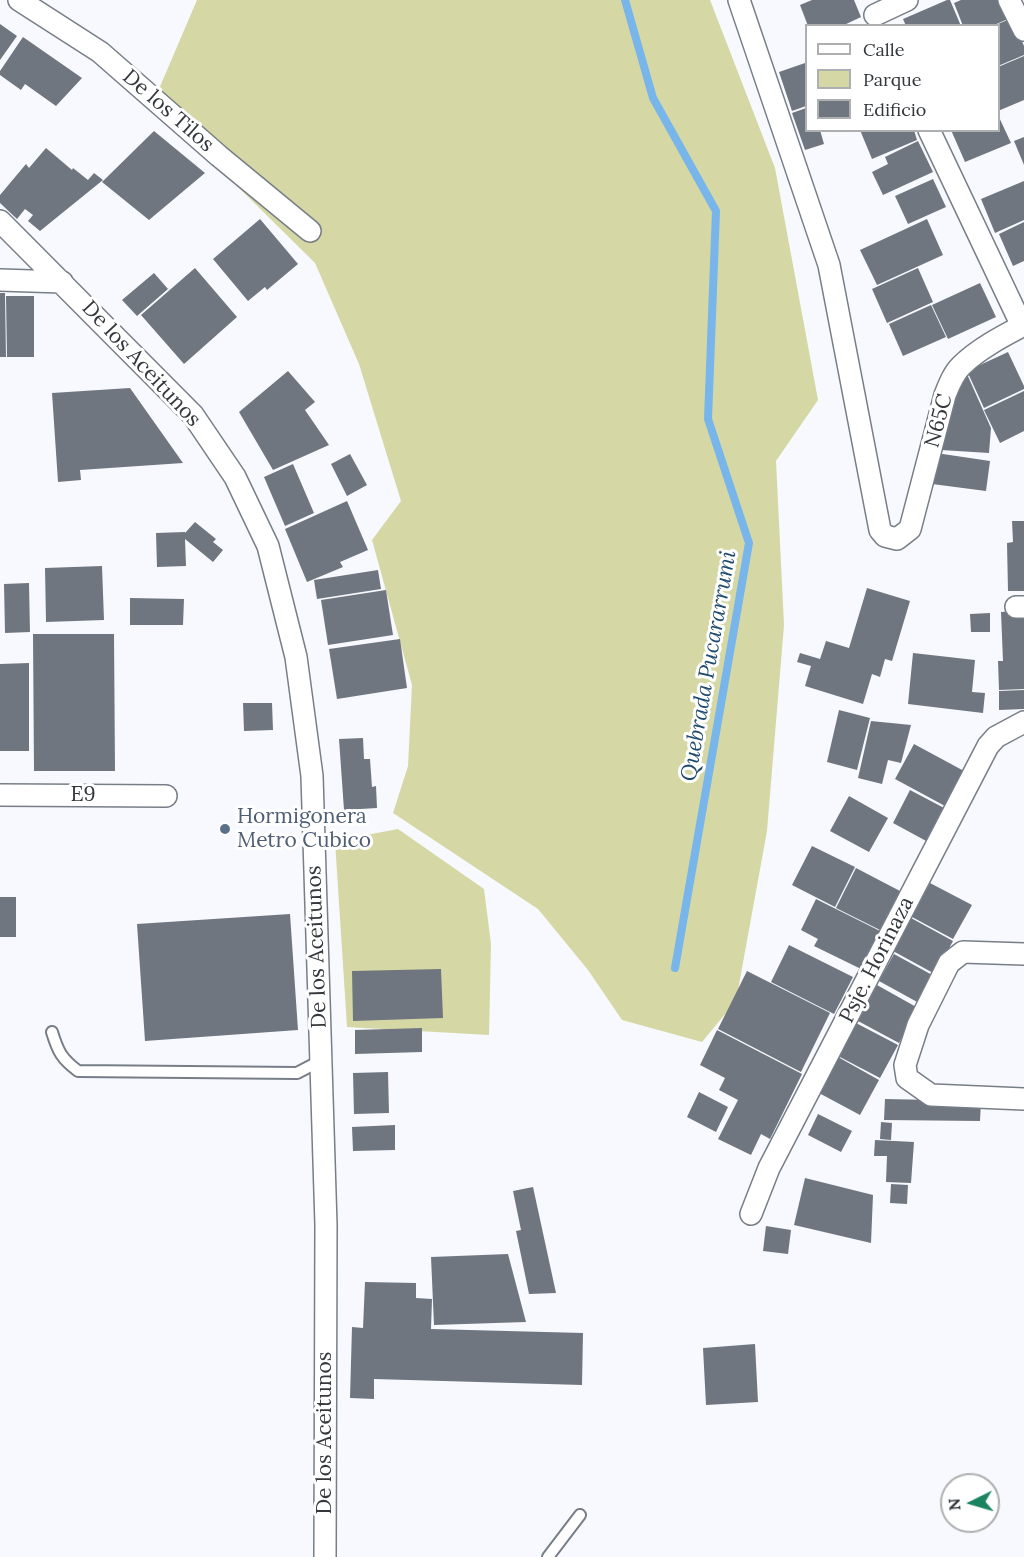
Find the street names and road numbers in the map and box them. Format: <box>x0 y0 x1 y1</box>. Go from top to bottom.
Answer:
street label: De los Tilos <box>117 64 219 158</box>
street label: De los Aceitunos <box>76 296 206 432</box>
street label: N65C <box>920 392 958 450</box>
street label: E9 <box>70 782 96 808</box>
street label: De los Aceitunos <box>302 865 332 1029</box>
street label: Psje. Horinaza <box>834 893 920 1027</box>
street label: De los Aceitunos <box>312 1351 338 1515</box>

